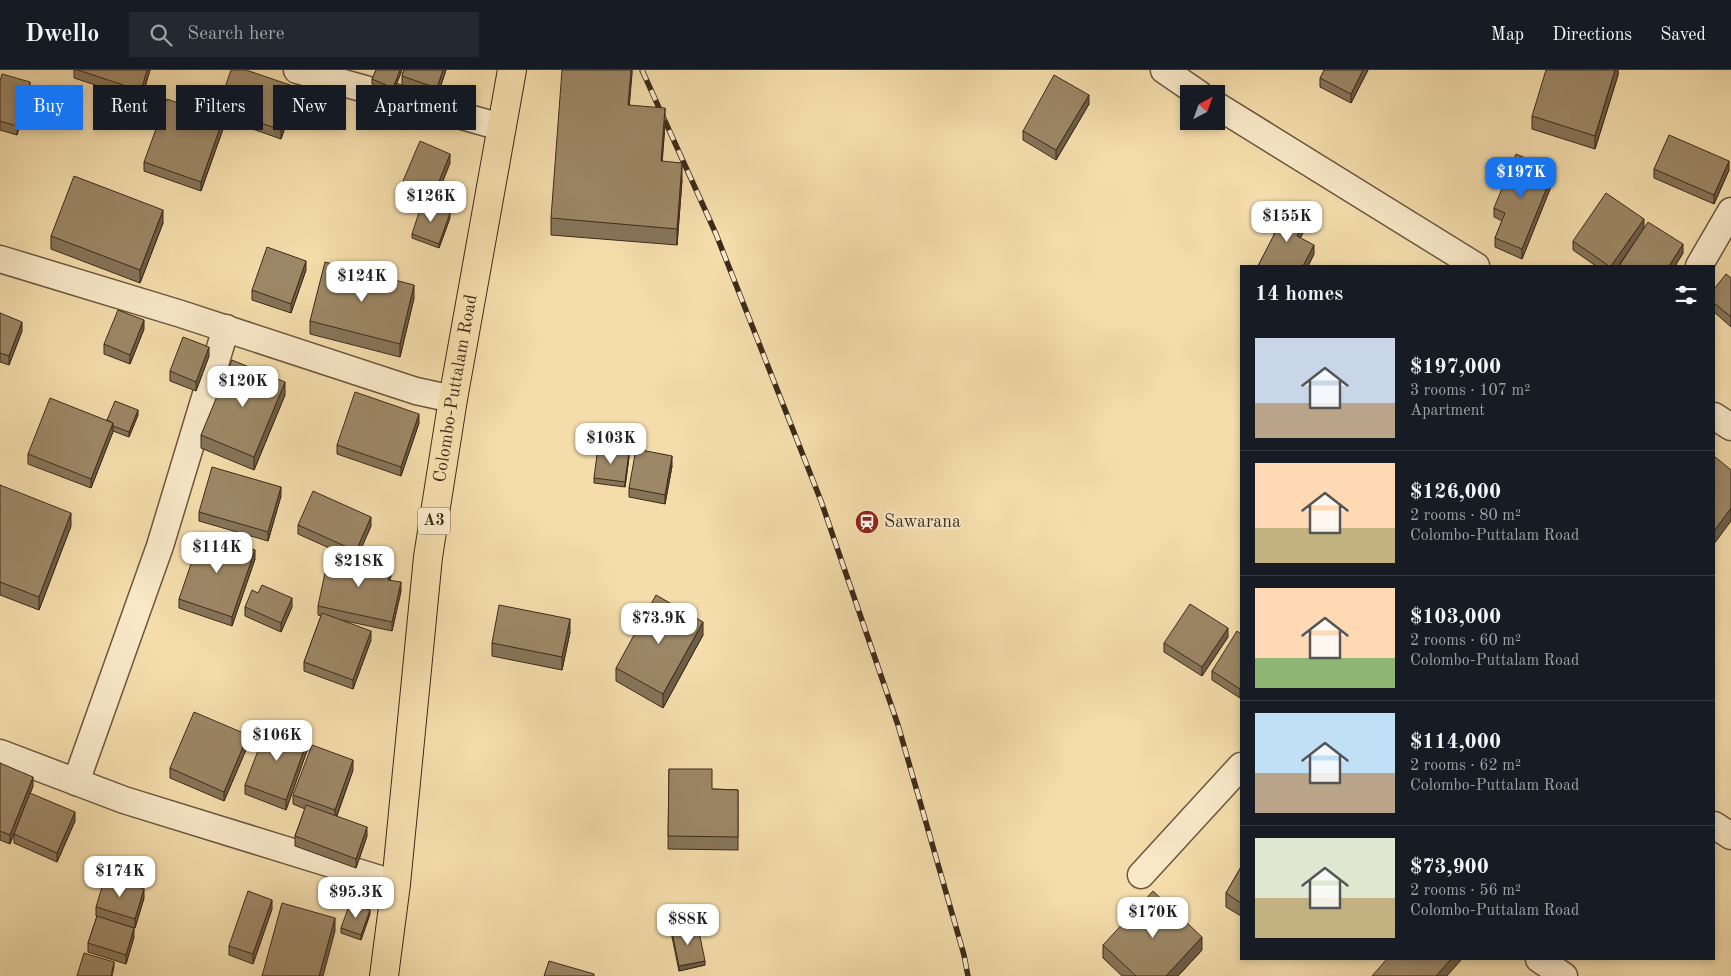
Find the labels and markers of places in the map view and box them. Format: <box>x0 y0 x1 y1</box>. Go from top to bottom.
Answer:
pin: $197K <box>1486 156 1556 199</box>
pin: $126K <box>396 180 466 223</box>
pin: $155K <box>1252 200 1322 243</box>
pin: $124K <box>327 260 397 303</box>
pin: $120K <box>208 366 278 408</box>
pin: $103K <box>576 422 646 465</box>
station icon: Sawarana <box>854 509 880 535</box>
place label: Sawarana <box>884 513 961 531</box>
pin: $114K <box>182 532 252 574</box>
pin: $218K <box>324 546 394 588</box>
pin: $73.9K <box>618 602 700 645</box>
pin: $106K <box>242 720 312 762</box>
pin: $174K <box>85 856 155 898</box>
pin: $95.3K <box>315 876 397 919</box>
pin: $170K <box>1118 896 1188 939</box>
pin: $88K <box>658 904 718 946</box>

